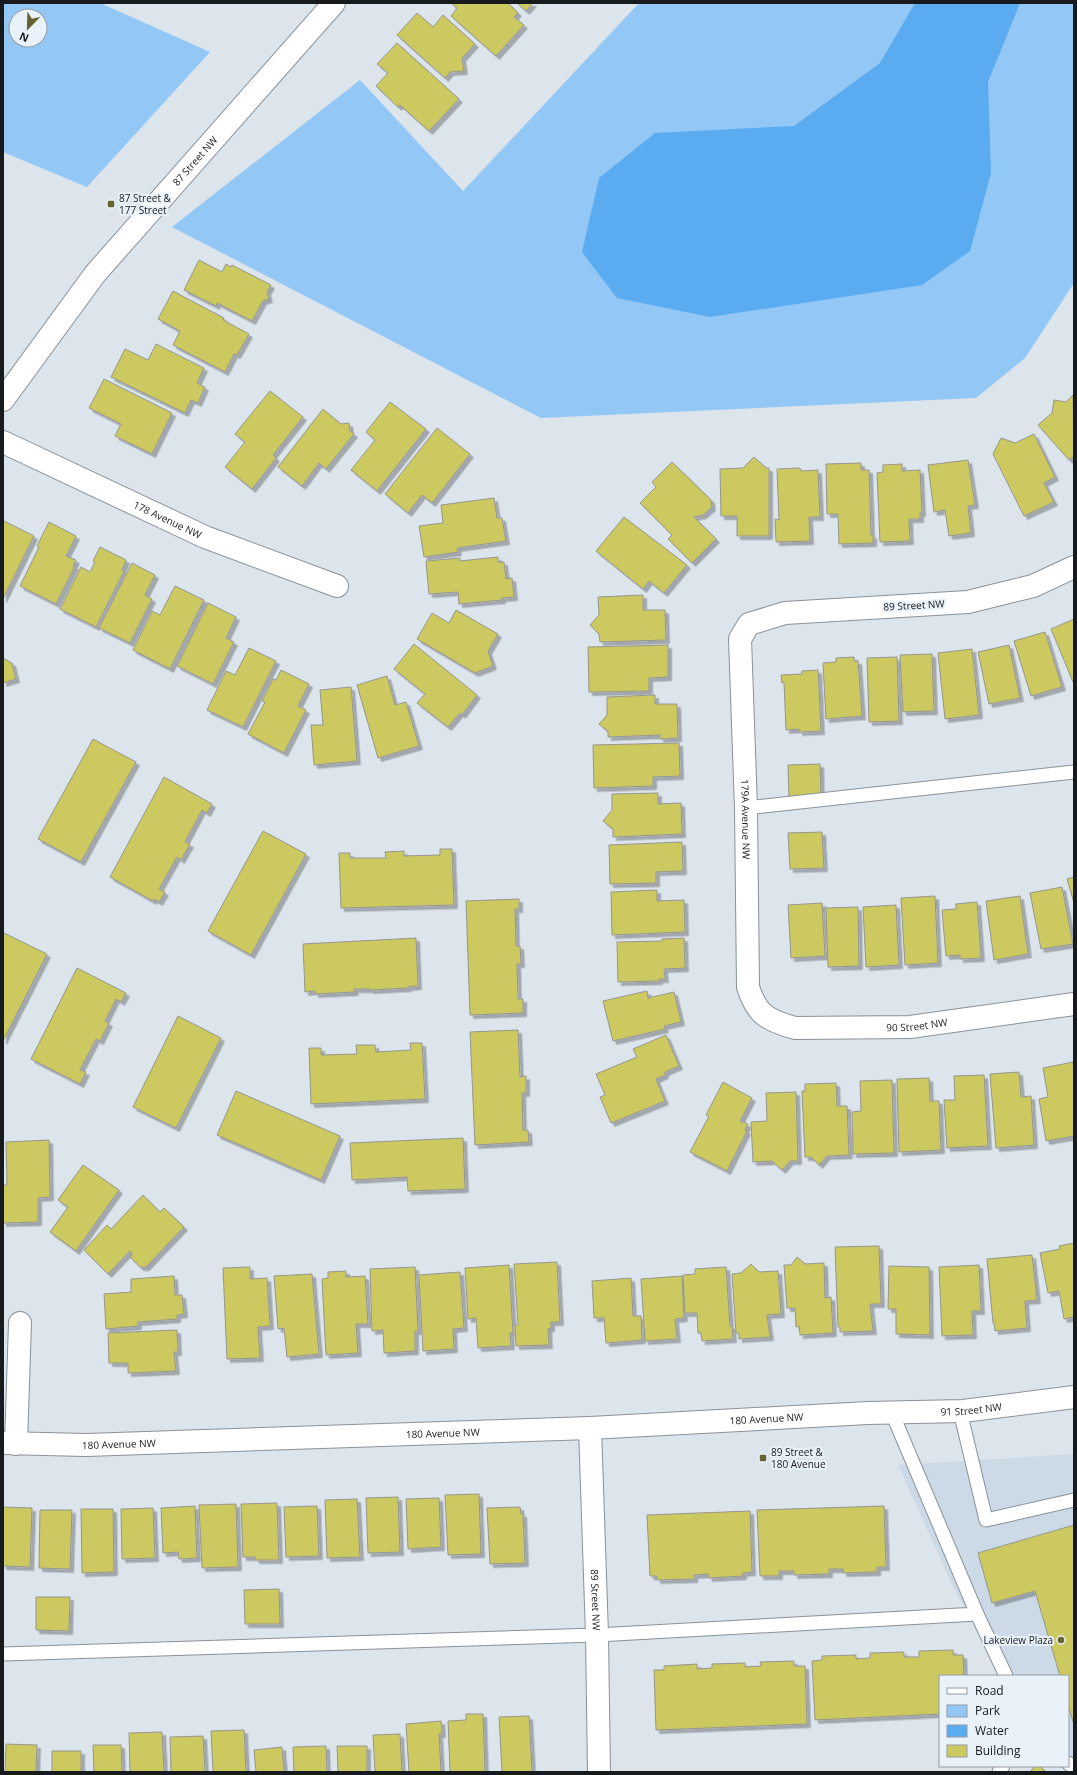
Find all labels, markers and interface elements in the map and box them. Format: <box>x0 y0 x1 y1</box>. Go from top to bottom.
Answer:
north arrow <box>8 8 48 48</box>
text: N <box>17 29 31 46</box>
street label: 87 Street NW <box>169 133 221 188</box>
place label: 87 Street & 177 Street <box>119 191 172 217</box>
marker: 87 Street & 177 Street <box>106 199 116 209</box>
street label: 178 Avenue NW <box>131 497 205 542</box>
street label: 89 Street NW <box>883 596 946 614</box>
street label: 179A Avenue NW <box>738 779 754 860</box>
street label: 90 Street NW <box>886 1015 949 1034</box>
street label: 91 Street NW <box>940 1399 1003 1418</box>
street label: 180 Avenue NW <box>729 1409 805 1427</box>
street label: 180 Avenue NW <box>406 1425 481 1441</box>
street label: 180 Avenue NW <box>82 1436 157 1452</box>
place label: 89 Street & 180 Avenue <box>771 1445 826 1471</box>
marker: 89 Street & 180 Avenue <box>758 1453 768 1463</box>
street label: 89 Street NW <box>588 1569 604 1632</box>
place label: Lakeview Plaza <box>984 1633 1053 1647</box>
marker: Lakeview Plaza <box>1056 1635 1066 1645</box>
legend <box>939 1675 1069 1767</box>
text: Road <box>975 1682 1004 1699</box>
text: Park <box>975 1702 1001 1719</box>
text: Water <box>975 1722 1009 1739</box>
text: Building <box>975 1742 1021 1759</box>

